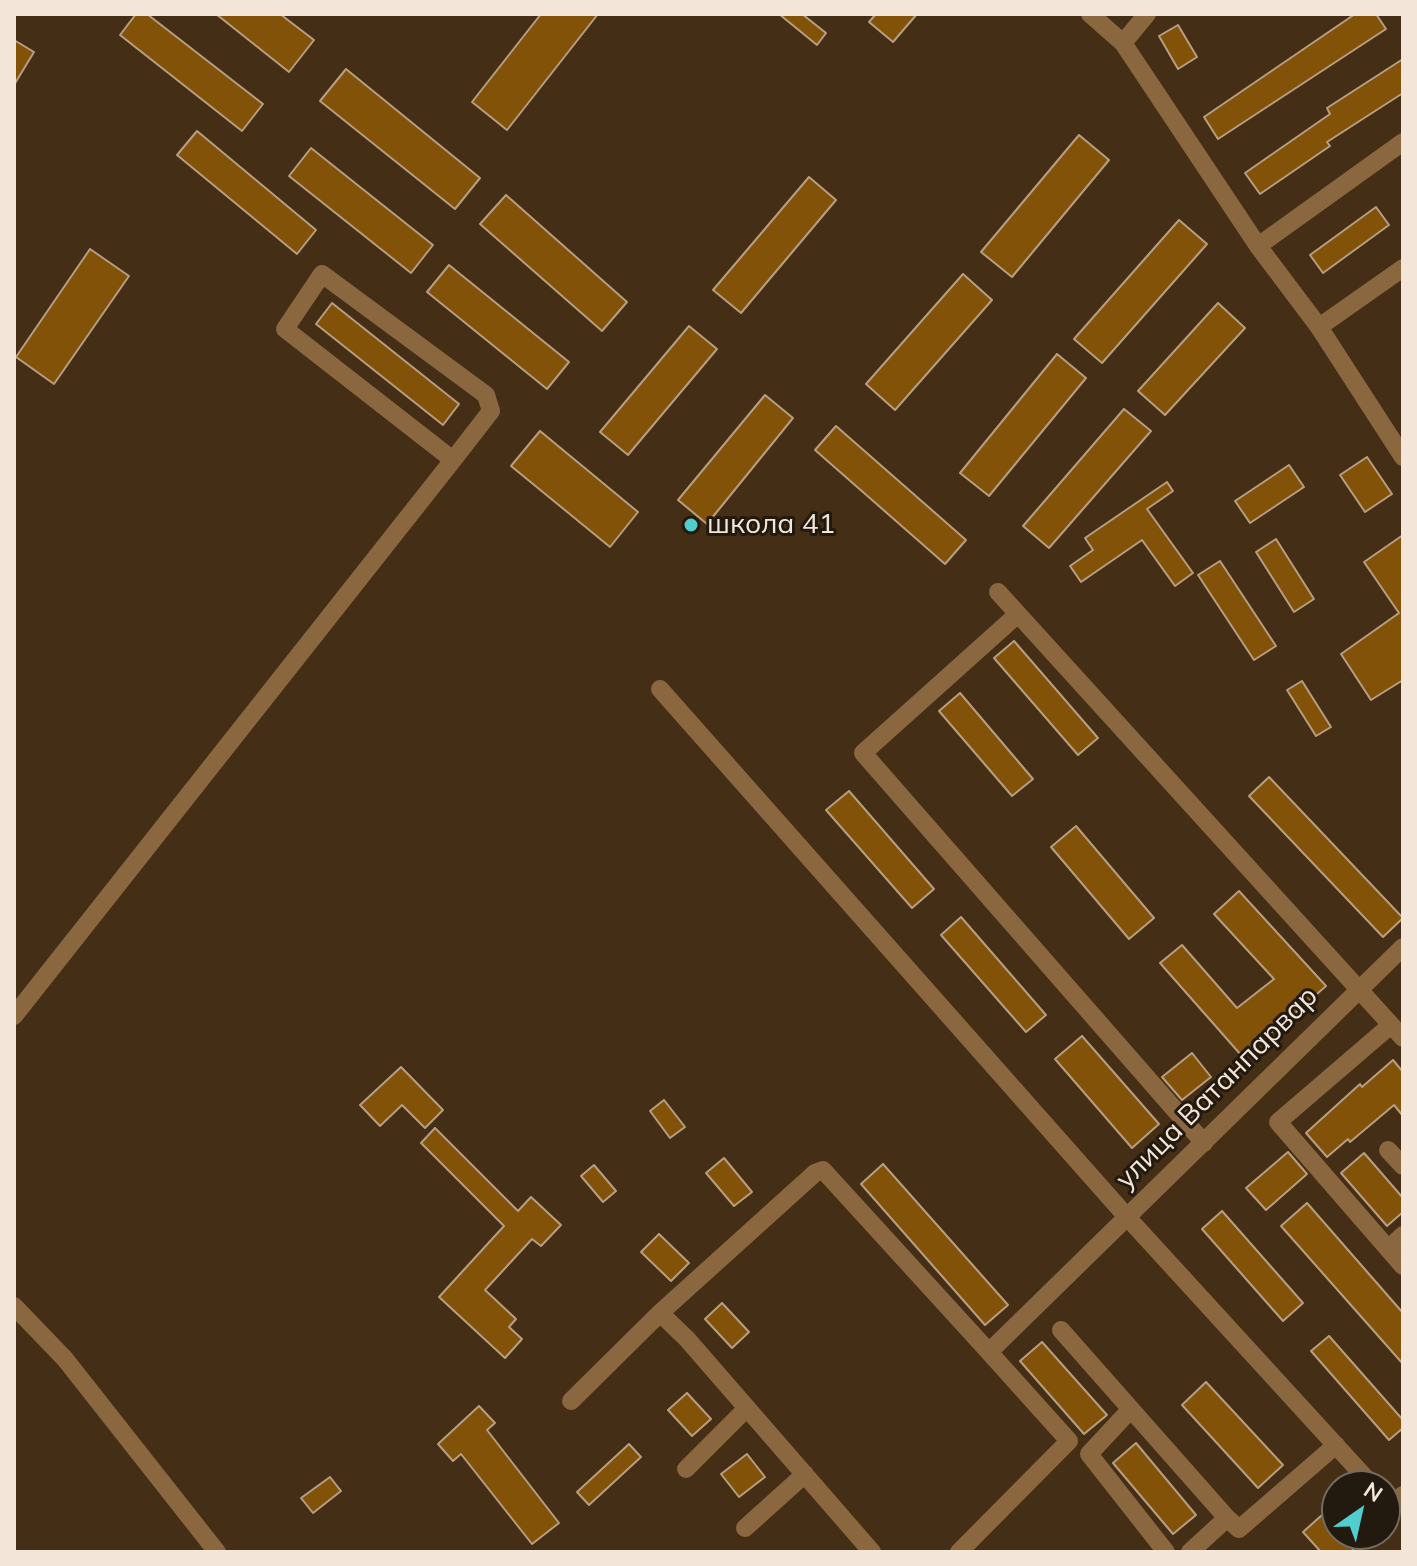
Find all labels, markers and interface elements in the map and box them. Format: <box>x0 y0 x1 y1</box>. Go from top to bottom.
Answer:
place label: школа 41 <box>707 508 835 542</box>
marker: школа 41 <box>682 516 700 534</box>
street label: улица Ватанпарвар <box>1109 980 1325 1196</box>
north arrow <box>1321 1470 1401 1550</box>
text: N <box>1359 1476 1388 1508</box>

